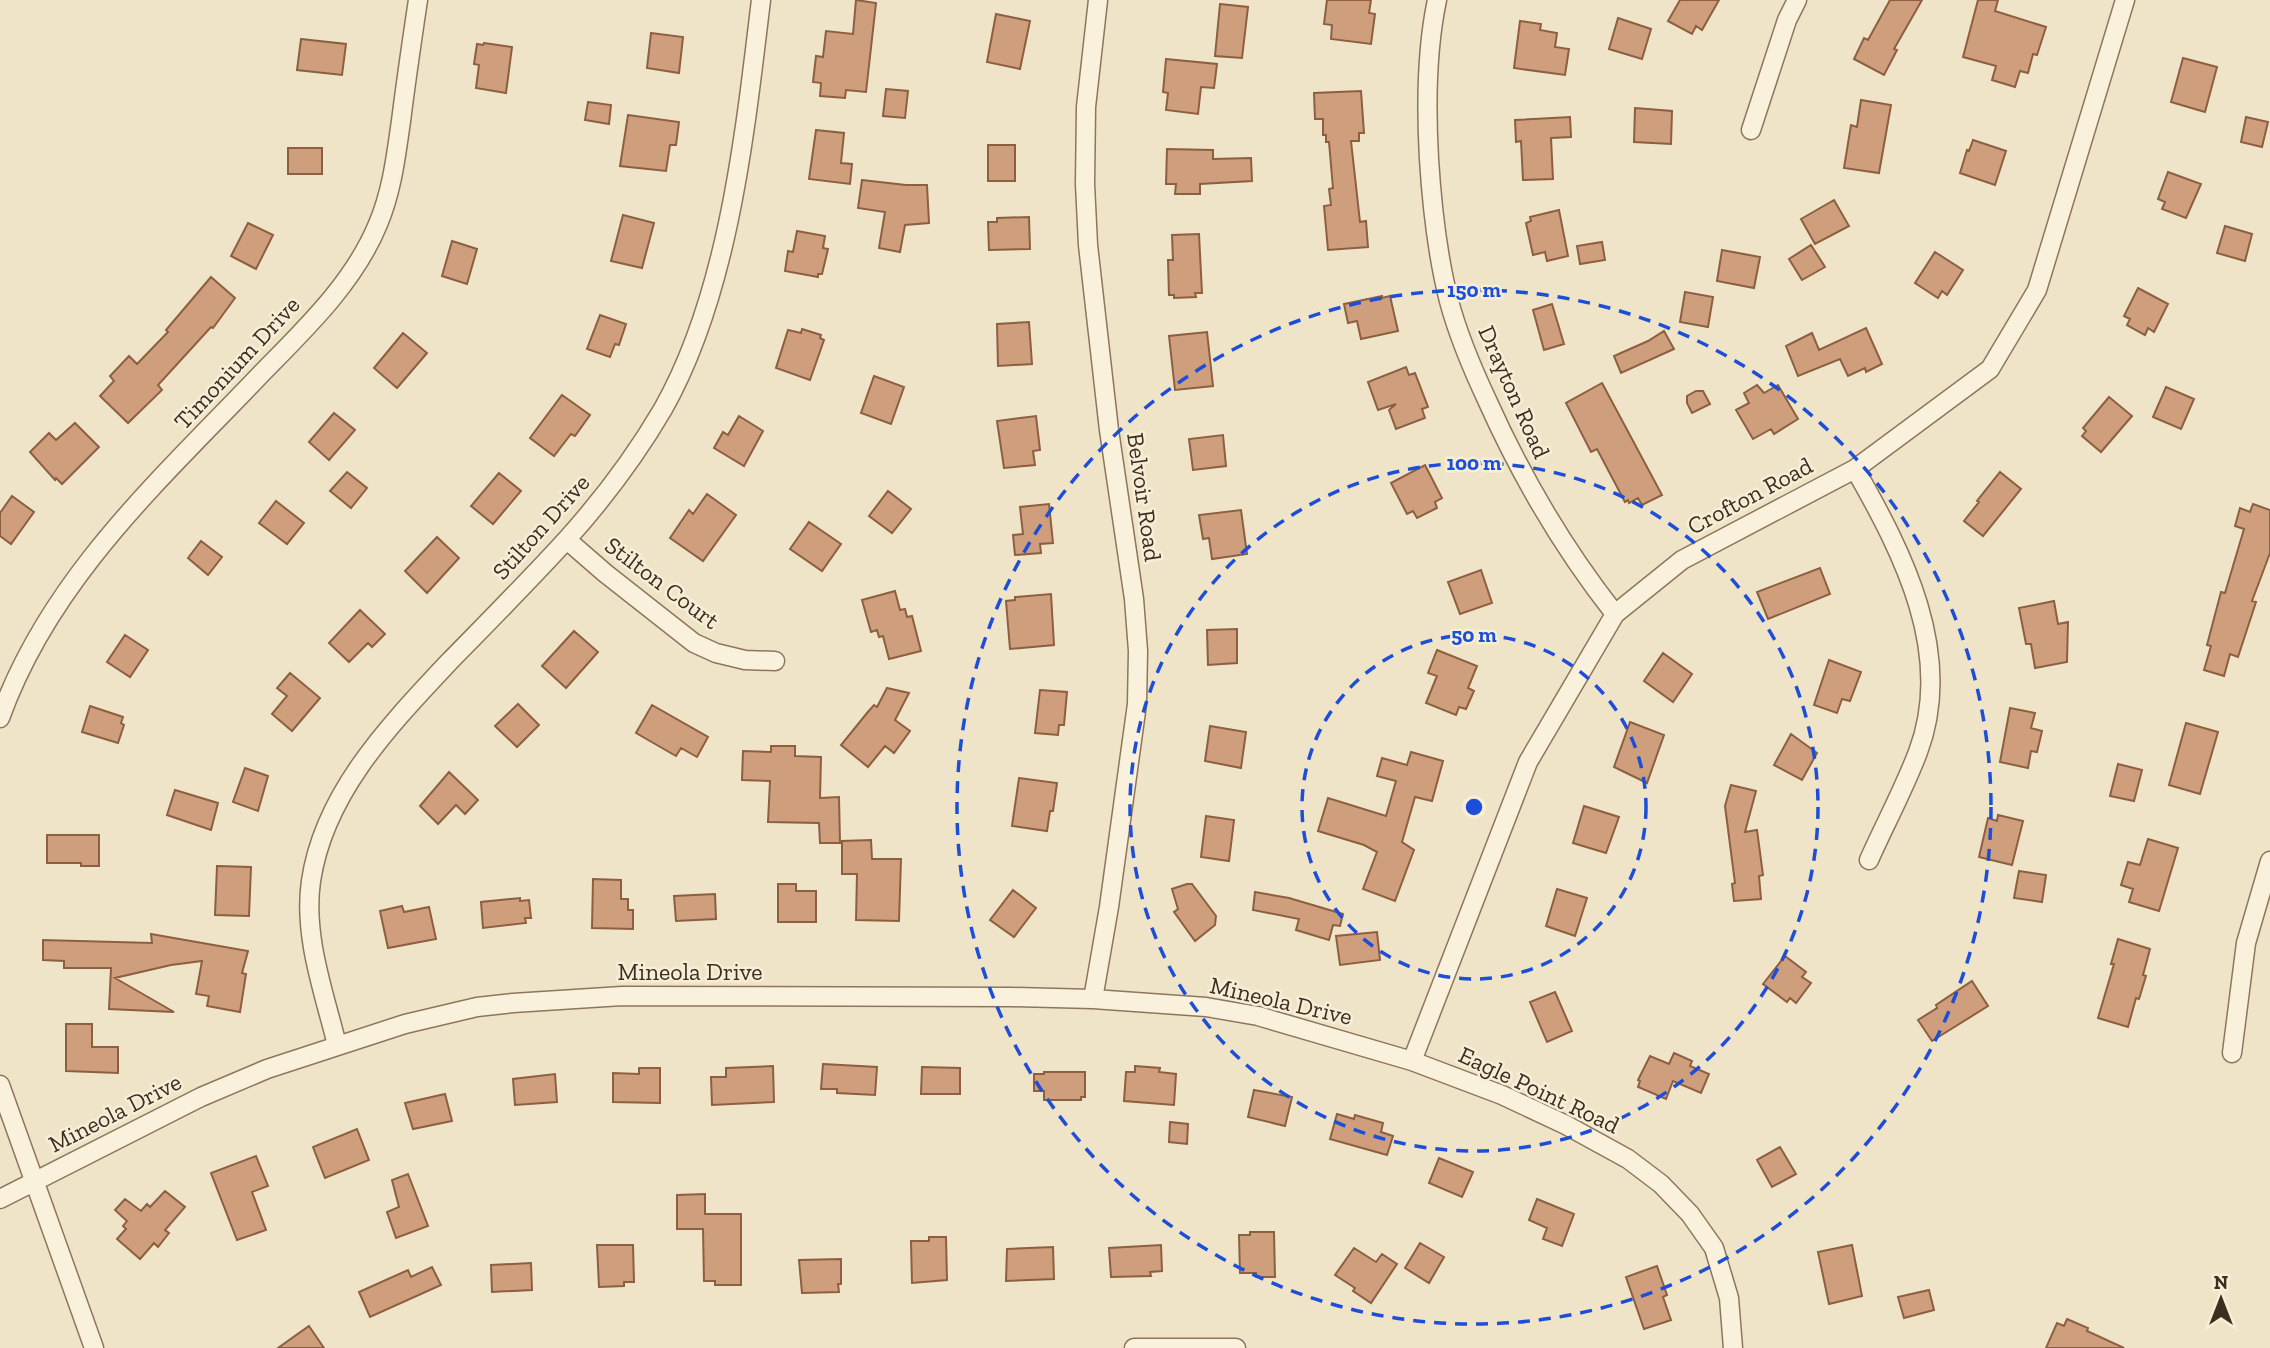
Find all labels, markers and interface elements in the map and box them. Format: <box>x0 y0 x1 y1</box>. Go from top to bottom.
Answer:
text: 150 m <box>1447 277 1502 302</box>
street label: Timonium Drive <box>168 290 306 435</box>
street label: Drayton Road <box>1472 321 1557 463</box>
street label: Belvoir Road <box>1121 431 1168 563</box>
text: 100 m <box>1447 450 1502 475</box>
street label: Crofton Road <box>1682 450 1817 541</box>
street label: Stilton Drive <box>486 468 595 585</box>
street label: Stilton Court <box>599 530 725 635</box>
text: 50 m <box>1451 622 1497 647</box>
centre of rings <box>1462 795 1486 819</box>
street label: Mineola Drive <box>617 957 763 986</box>
street label: Mineola Drive <box>1207 970 1355 1031</box>
street label: Eagle Point Road <box>1454 1040 1624 1139</box>
street label: Mineola Drive <box>44 1067 186 1158</box>
north arrow <box>2186 1264 2256 1334</box>
text: N <box>2214 1271 2228 1294</box>

